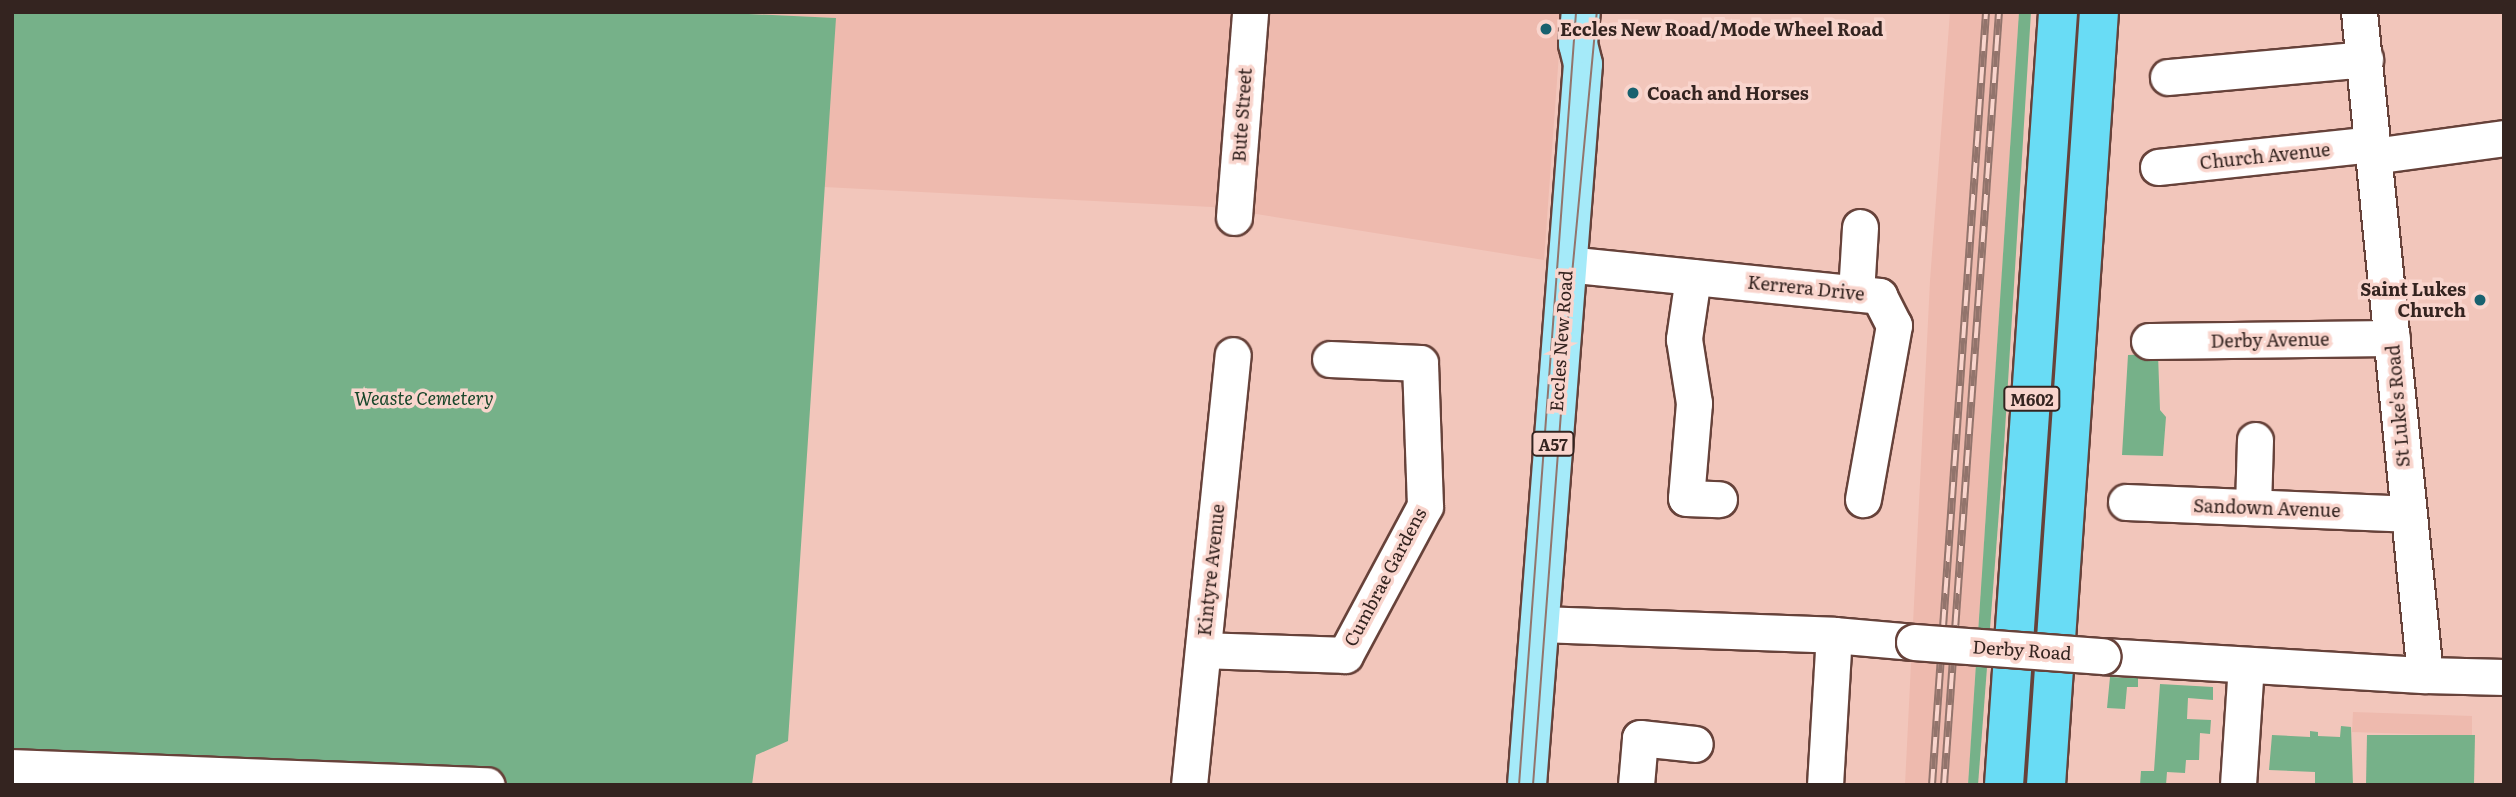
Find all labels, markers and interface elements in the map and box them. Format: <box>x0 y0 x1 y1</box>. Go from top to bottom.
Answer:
place label: Eccles New Road/Mode Wheel Road <box>1560 18 1883 40</box>
marker: Eccles New Road/Mode Wheel Road <box>1538 21 1554 37</box>
street label: Bute Street <box>1228 67 1256 163</box>
place label: Coach and Horses <box>1647 82 1809 104</box>
marker: Coach and Horses <box>1625 85 1641 101</box>
street label: Church Avenue <box>2199 138 2331 174</box>
street label: Eccles New Road <box>1545 269 1577 413</box>
street label: Kerrera Drive <box>1746 271 1866 305</box>
place label: Saint Lukes Church <box>2360 279 2466 322</box>
marker: Saint Lukes Church <box>2472 292 2488 308</box>
street label: Derby Avenue <box>2210 328 2330 352</box>
street label: St Luke's Road <box>2382 344 2414 468</box>
road number: M602 <box>2002 386 2062 412</box>
park label: Weaste Cemetery <box>354 387 494 409</box>
road number: A57 <box>1530 432 1576 457</box>
street label: Sandown Avenue <box>2193 495 2341 521</box>
street label: Kintyre Avenue <box>1193 503 1229 637</box>
street label: Cumbrae Gardens <box>1339 504 1431 650</box>
street label: Derby Road <box>1972 636 2072 664</box>

